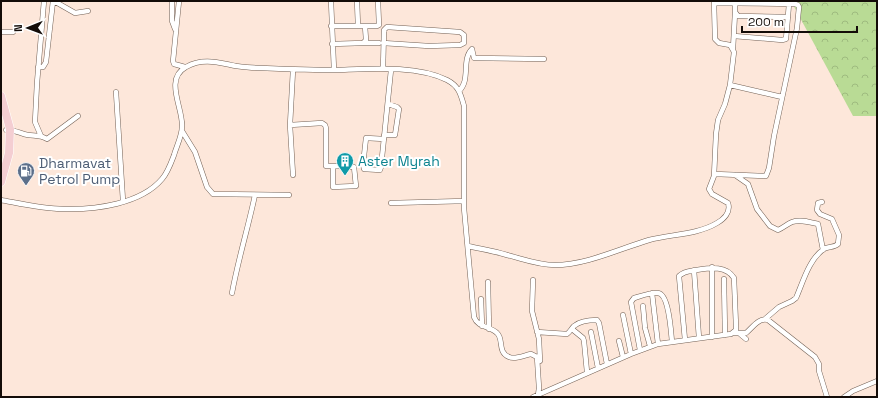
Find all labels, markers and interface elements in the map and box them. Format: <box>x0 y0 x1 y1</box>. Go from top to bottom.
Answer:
north arrow <box>8 8 48 48</box>
scale bar <box>742 8 857 34</box>
text: 200 m <box>748 14 784 30</box>
text: N <box>11 24 25 32</box>
building icon: Aster Myrah <box>335 151 355 176</box>
place label: Aster Myrah <box>358 152 440 170</box>
place label: Dharmavat Petrol Pump <box>39 154 120 188</box>
fuel station icon: Dharmavat Petrol Pump <box>16 161 36 186</box>

